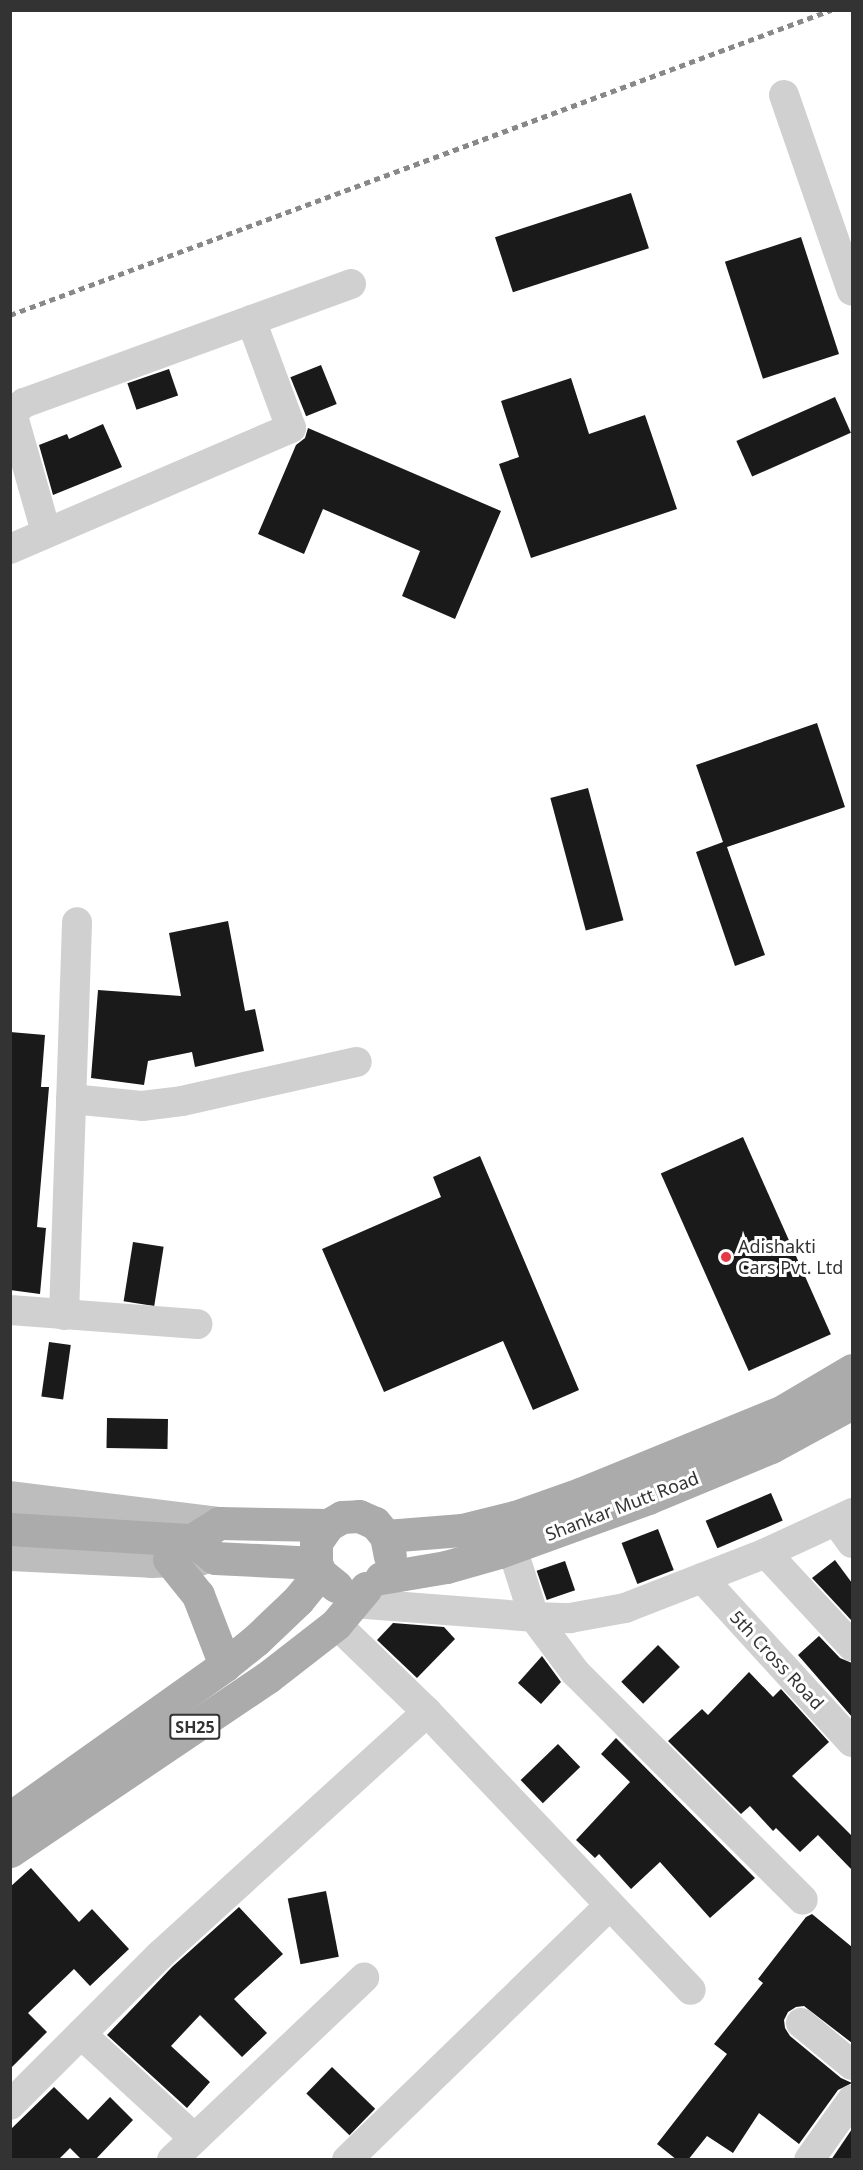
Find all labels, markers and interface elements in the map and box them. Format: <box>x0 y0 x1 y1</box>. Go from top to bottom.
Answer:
place label: Adishakti Cars Pvt. Ltd <box>738 1236 843 1278</box>
marker: Adishakti Cars Pvt. Ltd <box>719 1250 733 1264</box>
street label: Shankar Mutt Road <box>542 1467 702 1545</box>
street label: 5th Cross Road <box>726 1606 828 1714</box>
road number: SH25 <box>168 1714 222 1740</box>

